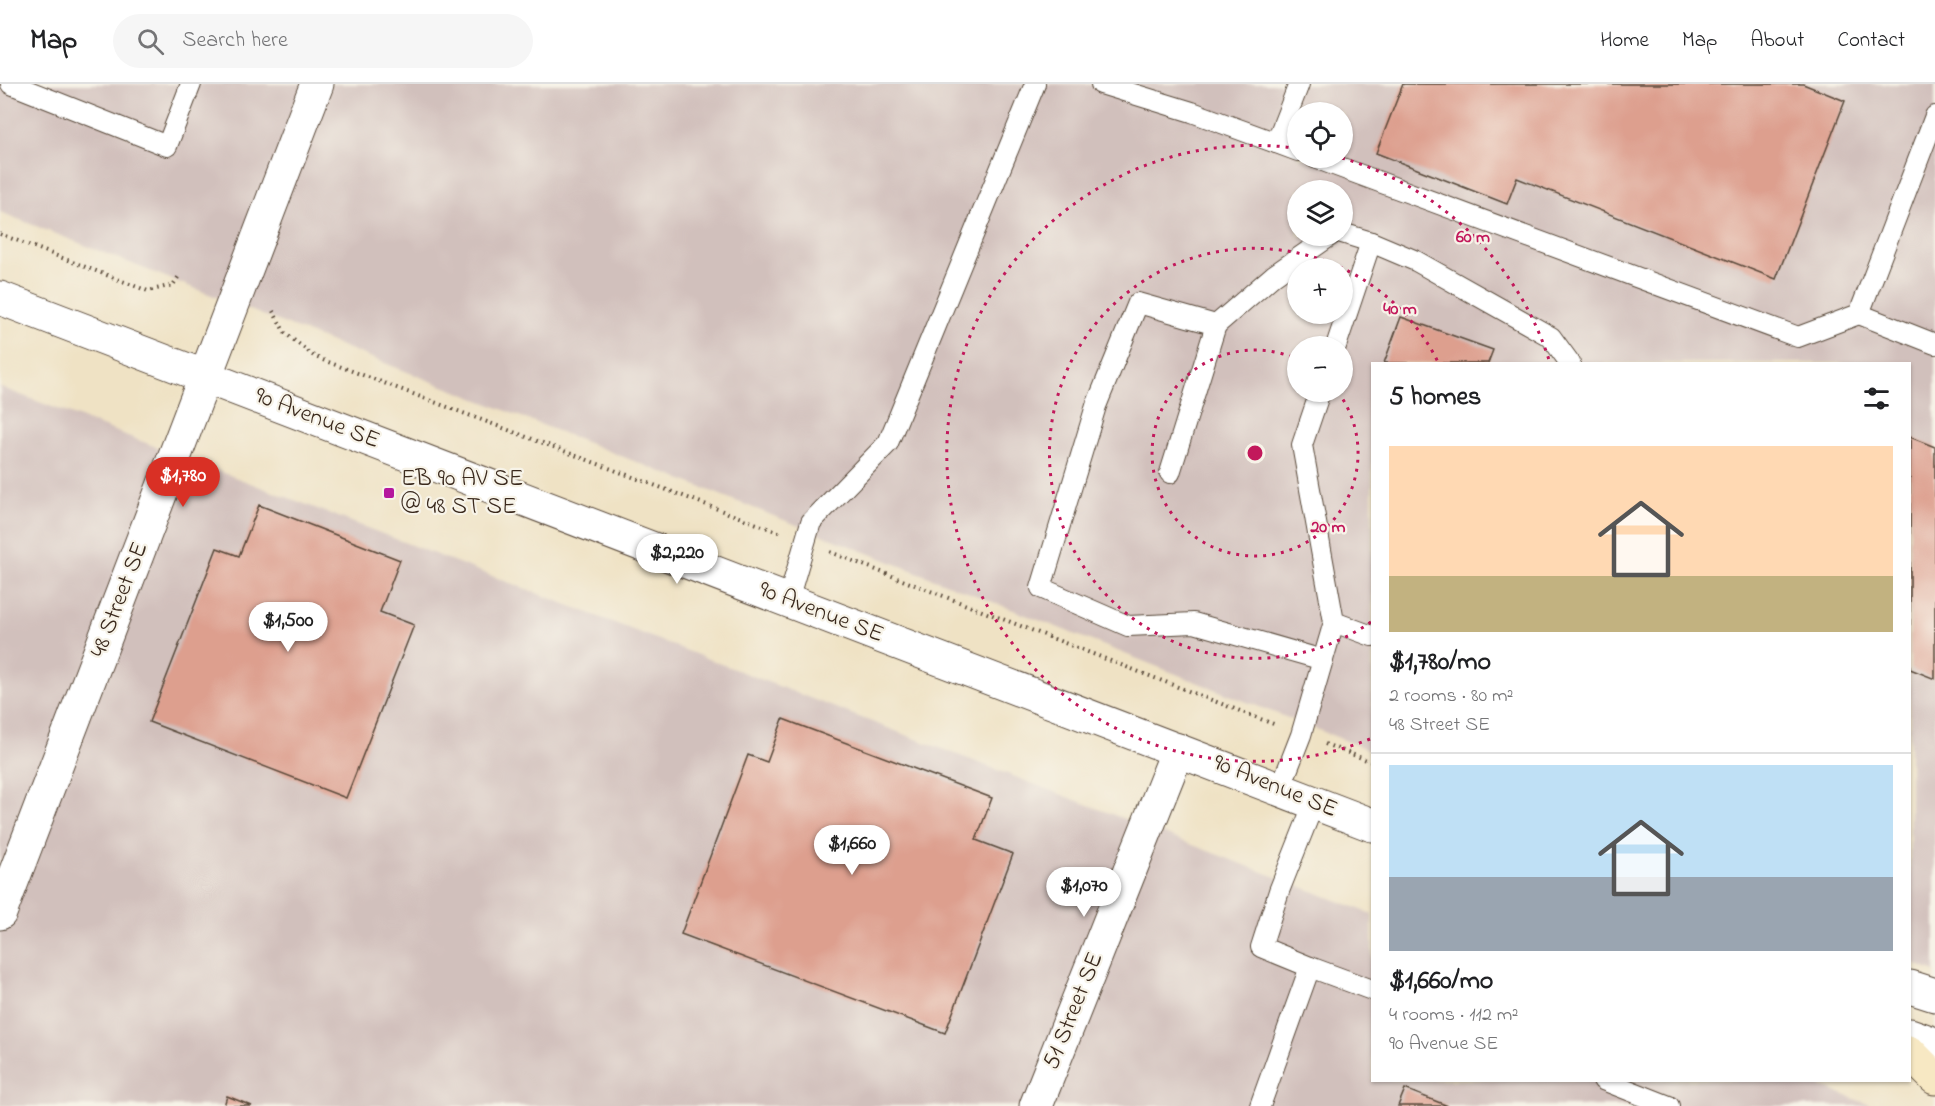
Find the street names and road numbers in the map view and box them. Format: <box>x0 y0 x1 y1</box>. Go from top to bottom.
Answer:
street label: 90 Avenue SE <box>249 379 385 459</box>
street label: 48 Street SE <box>82 537 158 663</box>
street label: 90 Avenue SE <box>753 573 889 653</box>
street label: 90 Avenue SE <box>1208 746 1342 828</box>
street label: 51 Street SE <box>1035 947 1113 1075</box>

